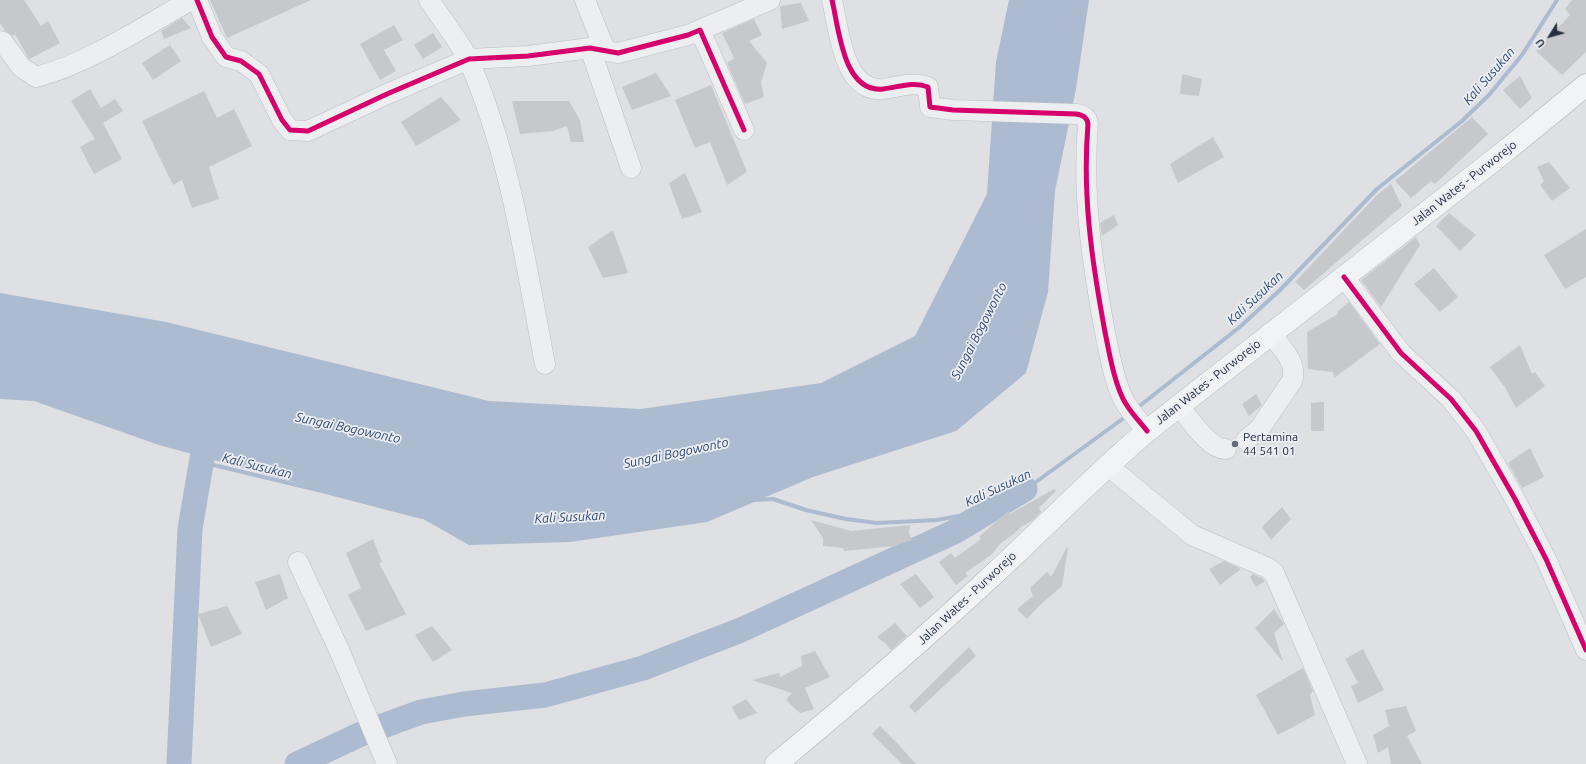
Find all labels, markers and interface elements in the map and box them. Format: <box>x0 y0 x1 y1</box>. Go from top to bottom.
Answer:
north arrow <box>1530 16 1570 56</box>
text: U <box>1533 37 1548 50</box>
water label: Kali Susukan <box>1460 44 1518 108</box>
street label: Jalan Wates - Purworejo <box>1408 137 1520 229</box>
water label: Kali Susukan <box>1224 268 1286 328</box>
water label: Sungai Bogowonto <box>948 280 1010 382</box>
street label: Jalan Wates - Purworejo <box>1152 336 1264 428</box>
water label: Sungai Bogowonto <box>294 409 402 447</box>
place label: Pertamina 44 541 01 <box>1243 430 1298 458</box>
water label: Sungai Bogowonto <box>622 434 730 472</box>
marker: Pertamina 44 541 01 <box>1230 439 1240 449</box>
water label: Kali Susukan <box>221 450 293 482</box>
water label: Kali Susukan <box>962 466 1034 510</box>
water label: Kali Susukan <box>534 507 606 527</box>
street label: Jalan Wates - Purworejo <box>915 548 1019 648</box>

